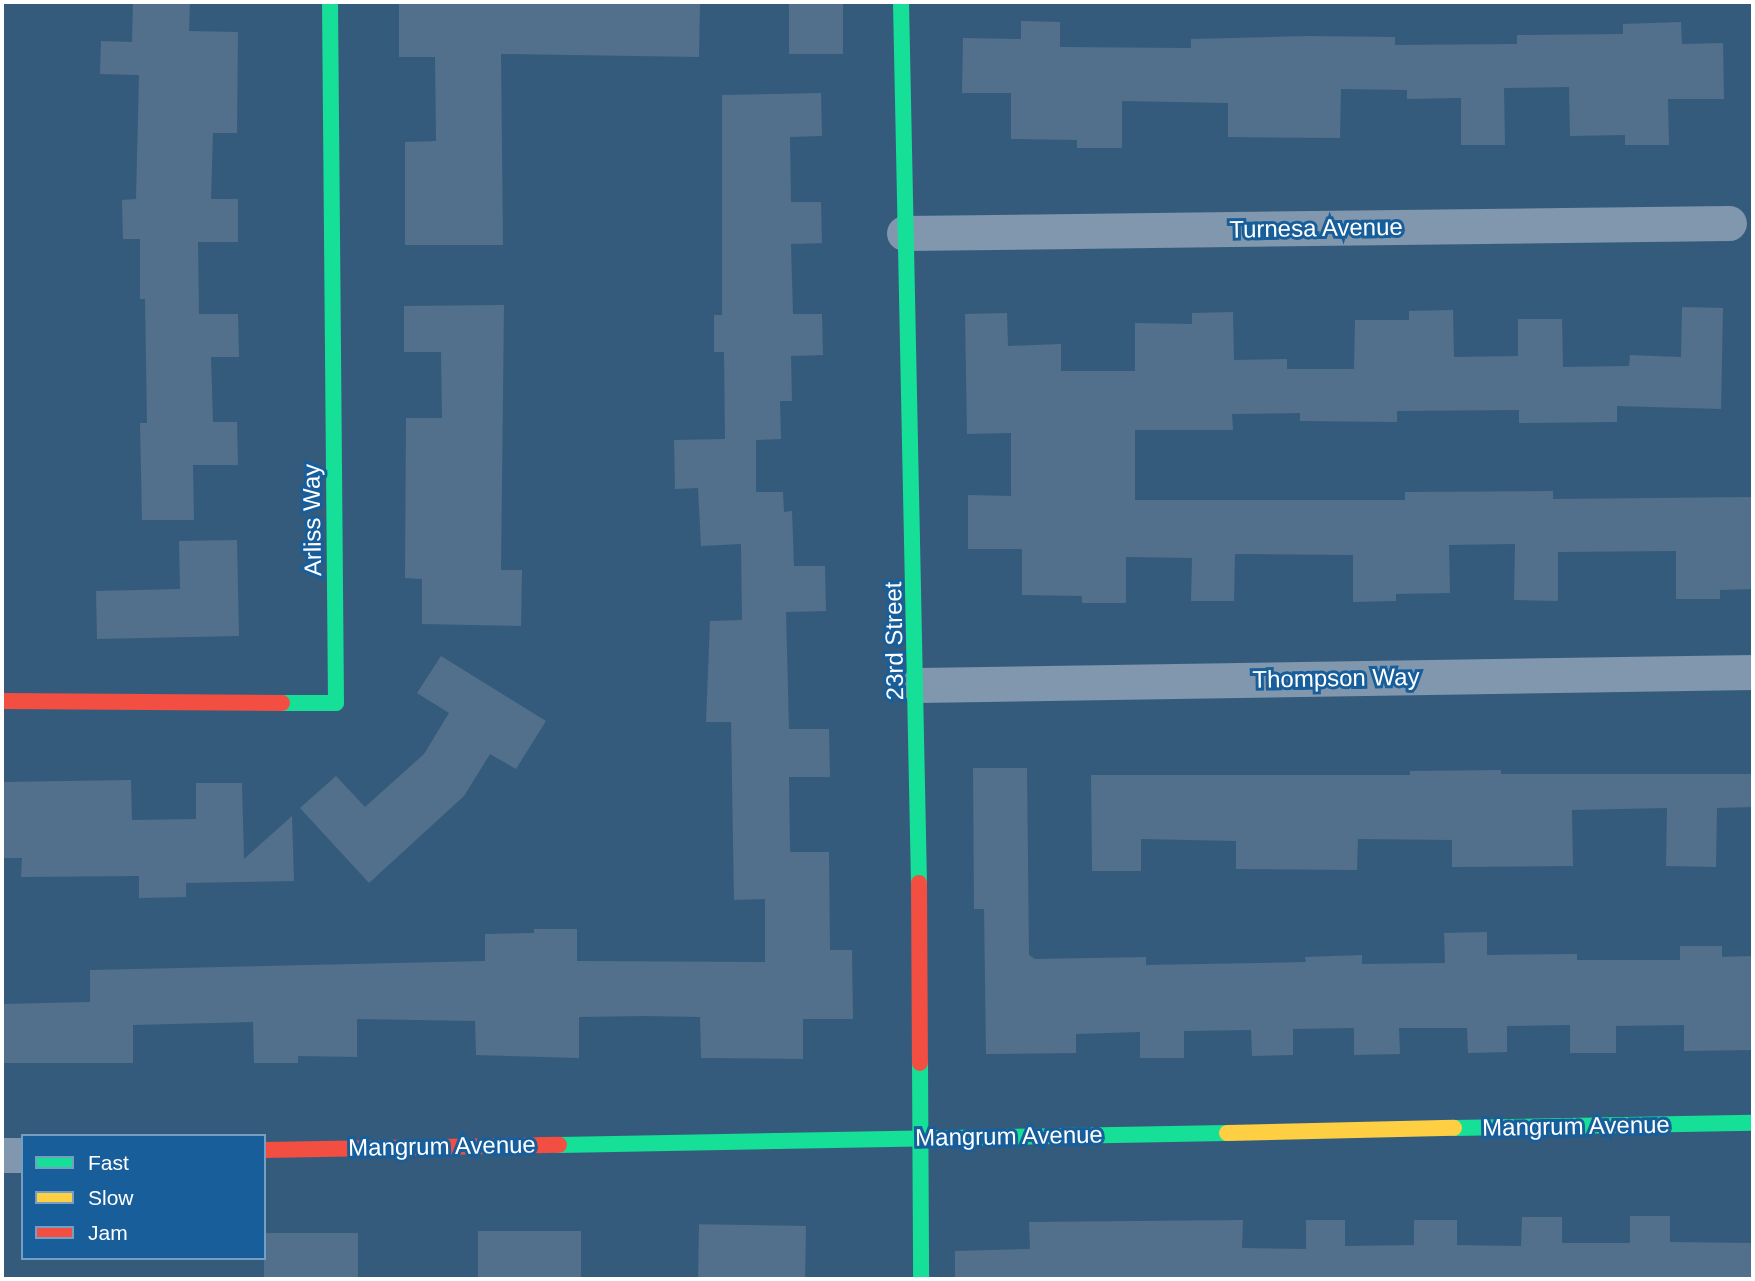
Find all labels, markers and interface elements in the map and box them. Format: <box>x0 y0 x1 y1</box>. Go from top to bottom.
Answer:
street label: Turnesa Avenue <box>1228 212 1404 244</box>
street label: Arliss Way <box>297 464 327 576</box>
street label: 23rd Street <box>879 581 909 701</box>
street label: Thompson Way <box>1252 662 1420 694</box>
street label: Mangrum Avenue <box>1481 1110 1671 1142</box>
street label: Mangrum Avenue <box>914 1120 1104 1152</box>
street label: Mangrum Avenue <box>347 1130 537 1162</box>
legend <box>21 1134 266 1260</box>
text: Fast <box>88 1151 129 1174</box>
text: Slow <box>88 1186 134 1209</box>
text: Jam <box>88 1221 128 1244</box>

